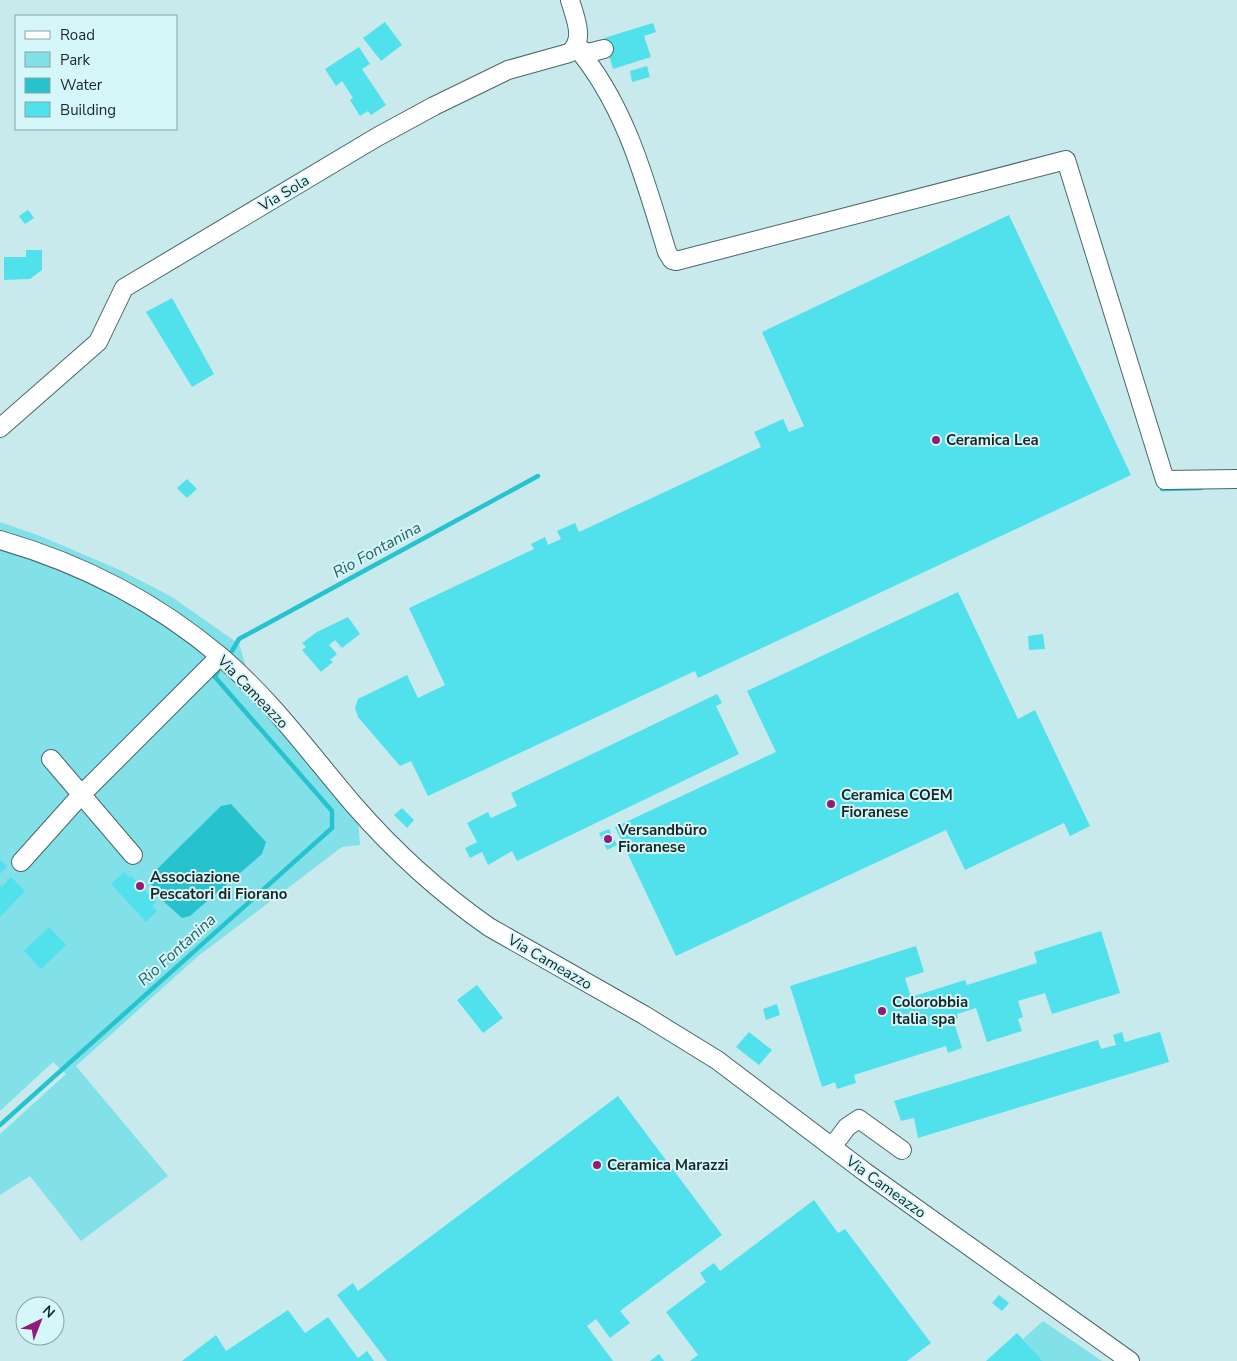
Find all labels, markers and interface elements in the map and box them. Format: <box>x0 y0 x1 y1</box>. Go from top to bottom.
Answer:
legend <box>15 15 178 130</box>
text: Road <box>60 25 95 45</box>
text: Park <box>60 50 90 70</box>
text: Water <box>60 75 103 95</box>
text: Building <box>60 100 116 120</box>
street label: Via Sola <box>254 170 313 216</box>
place label: Ceramica Lea <box>946 430 1039 450</box>
marker: Ceramica Lea <box>930 434 942 446</box>
water label: Rio Fontanina <box>329 517 425 583</box>
street label: Via Cameazzo <box>212 650 293 733</box>
place label: Ceramica COEM Fioranese <box>841 785 953 822</box>
marker: Ceramica COEM Fioranese <box>825 798 837 810</box>
place label: Versandbüro Fioranese <box>617 820 707 857</box>
marker: Versandbüro Fioranese <box>602 833 614 845</box>
place label: Associazione Pescatori di Fiorano <box>150 867 288 904</box>
marker: Associazione Pescatori di Fiorano <box>134 880 146 892</box>
water label: Rio Fontanina <box>133 909 221 991</box>
street label: Via Cameazzo <box>503 929 596 994</box>
place label: Colorobbia Italia spa <box>892 992 968 1029</box>
marker: Colorobbia Italia spa <box>876 1005 888 1017</box>
street label: Via Cameazzo <box>841 1151 930 1223</box>
place label: Ceramica Marazzi <box>607 1155 728 1175</box>
marker: Ceramica Marazzi <box>591 1159 603 1171</box>
north arrow <box>15 1296 65 1346</box>
text: N <box>38 1301 59 1322</box>

